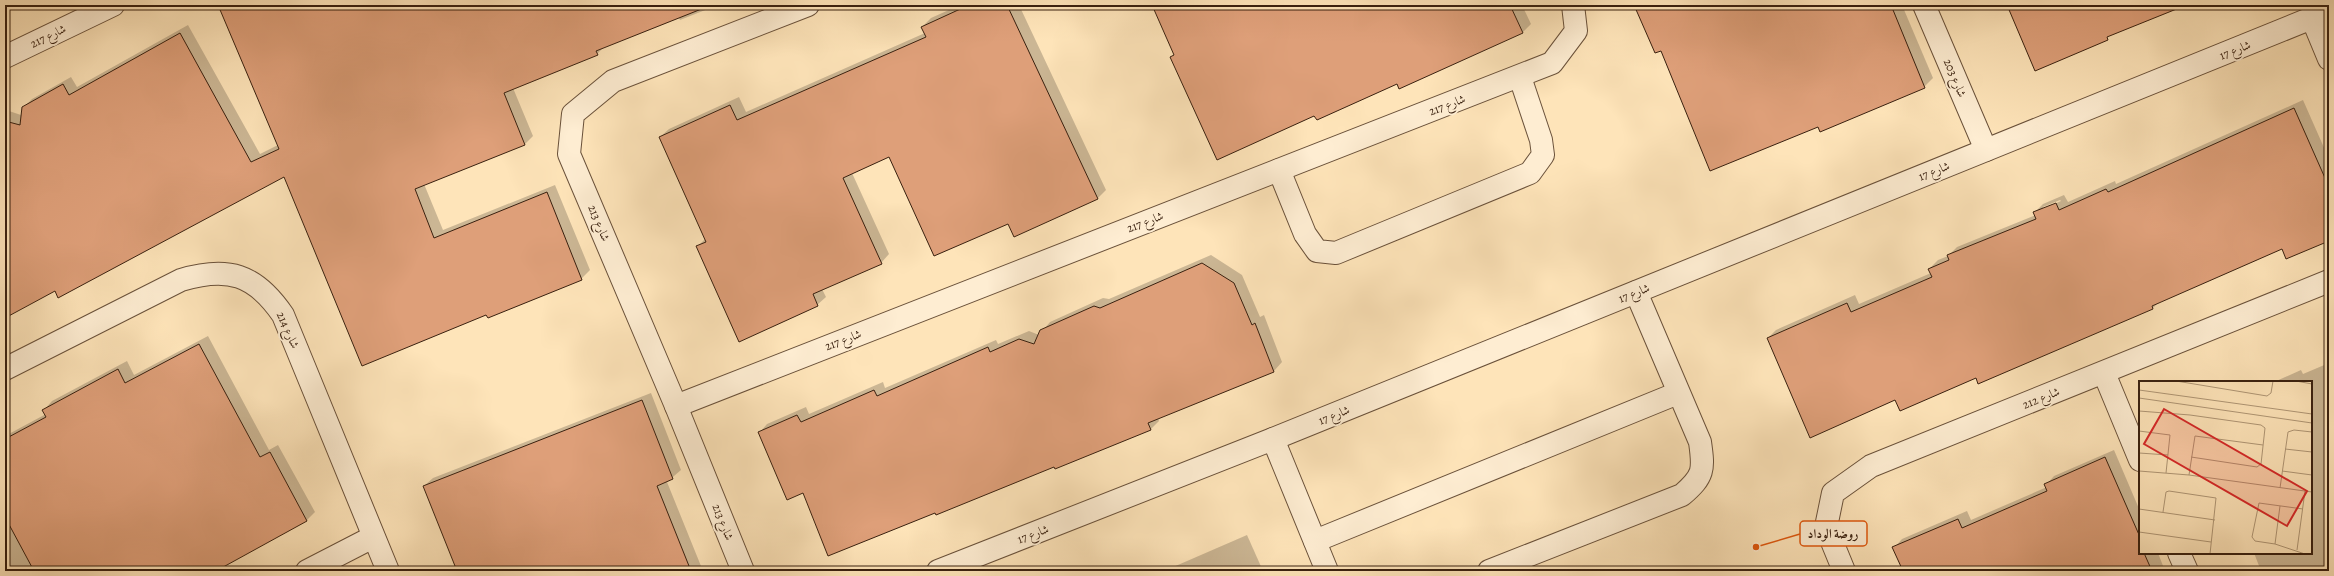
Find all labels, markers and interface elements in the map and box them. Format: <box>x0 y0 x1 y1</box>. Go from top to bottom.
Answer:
street label: شارع 217 <box>27 20 70 54</box>
street label: شارع 17 <box>2217 36 2254 66</box>
street label: شارع 203 <box>1937 56 1970 101</box>
street label: شارع 217 <box>1426 91 1469 122</box>
street label: شارع 17 <box>1916 157 1953 187</box>
street label: شارع 213 <box>581 202 614 245</box>
street label: شارع 217 <box>1124 208 1167 239</box>
street label: شارع 17 <box>1616 279 1653 309</box>
street label: شارع 214 <box>270 309 303 352</box>
street label: شارع 217 <box>822 326 865 357</box>
inset map <box>2139 381 2312 554</box>
street label: شارع 212 <box>2020 383 2063 415</box>
street label: شارع 17 <box>1316 401 1353 431</box>
street label: شارع 213 <box>706 501 738 544</box>
street label: شارع 17 <box>1015 521 1052 550</box>
callout: روضة الوداد <box>1800 521 1867 546</box>
text: روضة الوداد <box>1808 525 1858 542</box>

